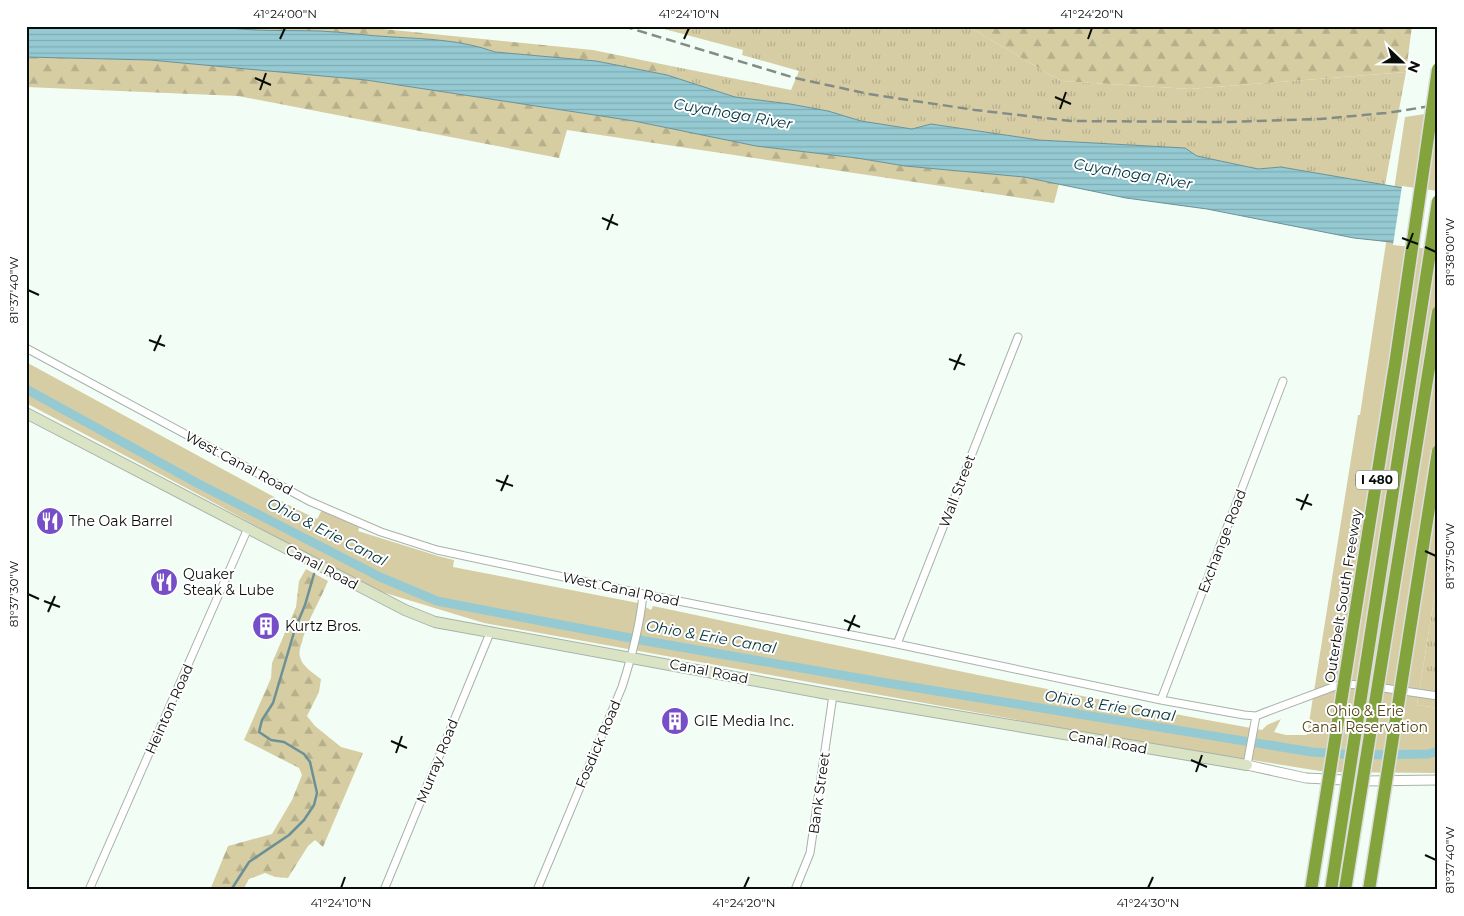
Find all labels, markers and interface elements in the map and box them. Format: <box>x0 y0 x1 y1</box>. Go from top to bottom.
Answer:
text: 41°24'00"N <box>253 6 317 21</box>
text: 41°24'10"N <box>658 6 720 21</box>
text: 41°24'20"N <box>1060 6 1124 21</box>
north arrow <box>1376 38 1426 88</box>
text: N <box>1404 58 1425 75</box>
water label: Cuyahoga River <box>672 94 795 133</box>
water label: Cuyahoga River <box>1072 154 1195 193</box>
text: 81°38'00"W <box>1442 218 1457 286</box>
text: 81°37'40"W <box>6 257 21 323</box>
street label: West Canal Road <box>182 427 296 499</box>
street label: Wall Street <box>935 452 979 530</box>
road number: I 480 <box>1356 470 1398 490</box>
street label: Exchange Road <box>1194 487 1250 595</box>
water label: Ohio & Erie Canal <box>264 493 390 570</box>
restaurant icon: The Oak Barrel <box>35 506 65 536</box>
street label: Outerbelt South Freeway <box>1320 507 1366 684</box>
place label: The Oak Barrel <box>69 512 173 530</box>
text: 81°37'50"W <box>1442 523 1457 589</box>
street label: Canal Road <box>283 540 361 594</box>
text: 81°37'30"W <box>6 561 21 627</box>
place label: Quaker Steak & Lube <box>183 565 274 599</box>
restaurant icon: Quaker Steak & Lube <box>149 567 179 597</box>
street label: West Canal Road <box>561 568 681 610</box>
building icon: Kurtz Bros. <box>251 611 281 641</box>
water label: Ohio & Erie Canal <box>644 616 778 657</box>
place label: Kurtz Bros. <box>285 617 361 635</box>
street label: Canal Road <box>668 655 750 687</box>
street label: Heinton Road <box>141 661 197 757</box>
water label: Ohio & Erie Canal <box>1043 686 1177 725</box>
street label: Fosdick Road <box>571 697 625 791</box>
park label: Ohio & Erie Canal Reservation <box>1302 702 1428 736</box>
building icon: GIE Media Inc. <box>660 706 690 736</box>
place label: GIE Media Inc. <box>694 712 794 730</box>
street label: Murray Road <box>412 716 462 806</box>
street label: Canal Road <box>1067 726 1149 758</box>
street label: Bank Street <box>804 751 834 835</box>
text: 81°37'40"W <box>1442 827 1457 893</box>
text: 41°24'10"N <box>310 895 372 910</box>
text: 41°24'20"N <box>712 895 776 910</box>
text: 41°24'30"N <box>1116 895 1180 910</box>

